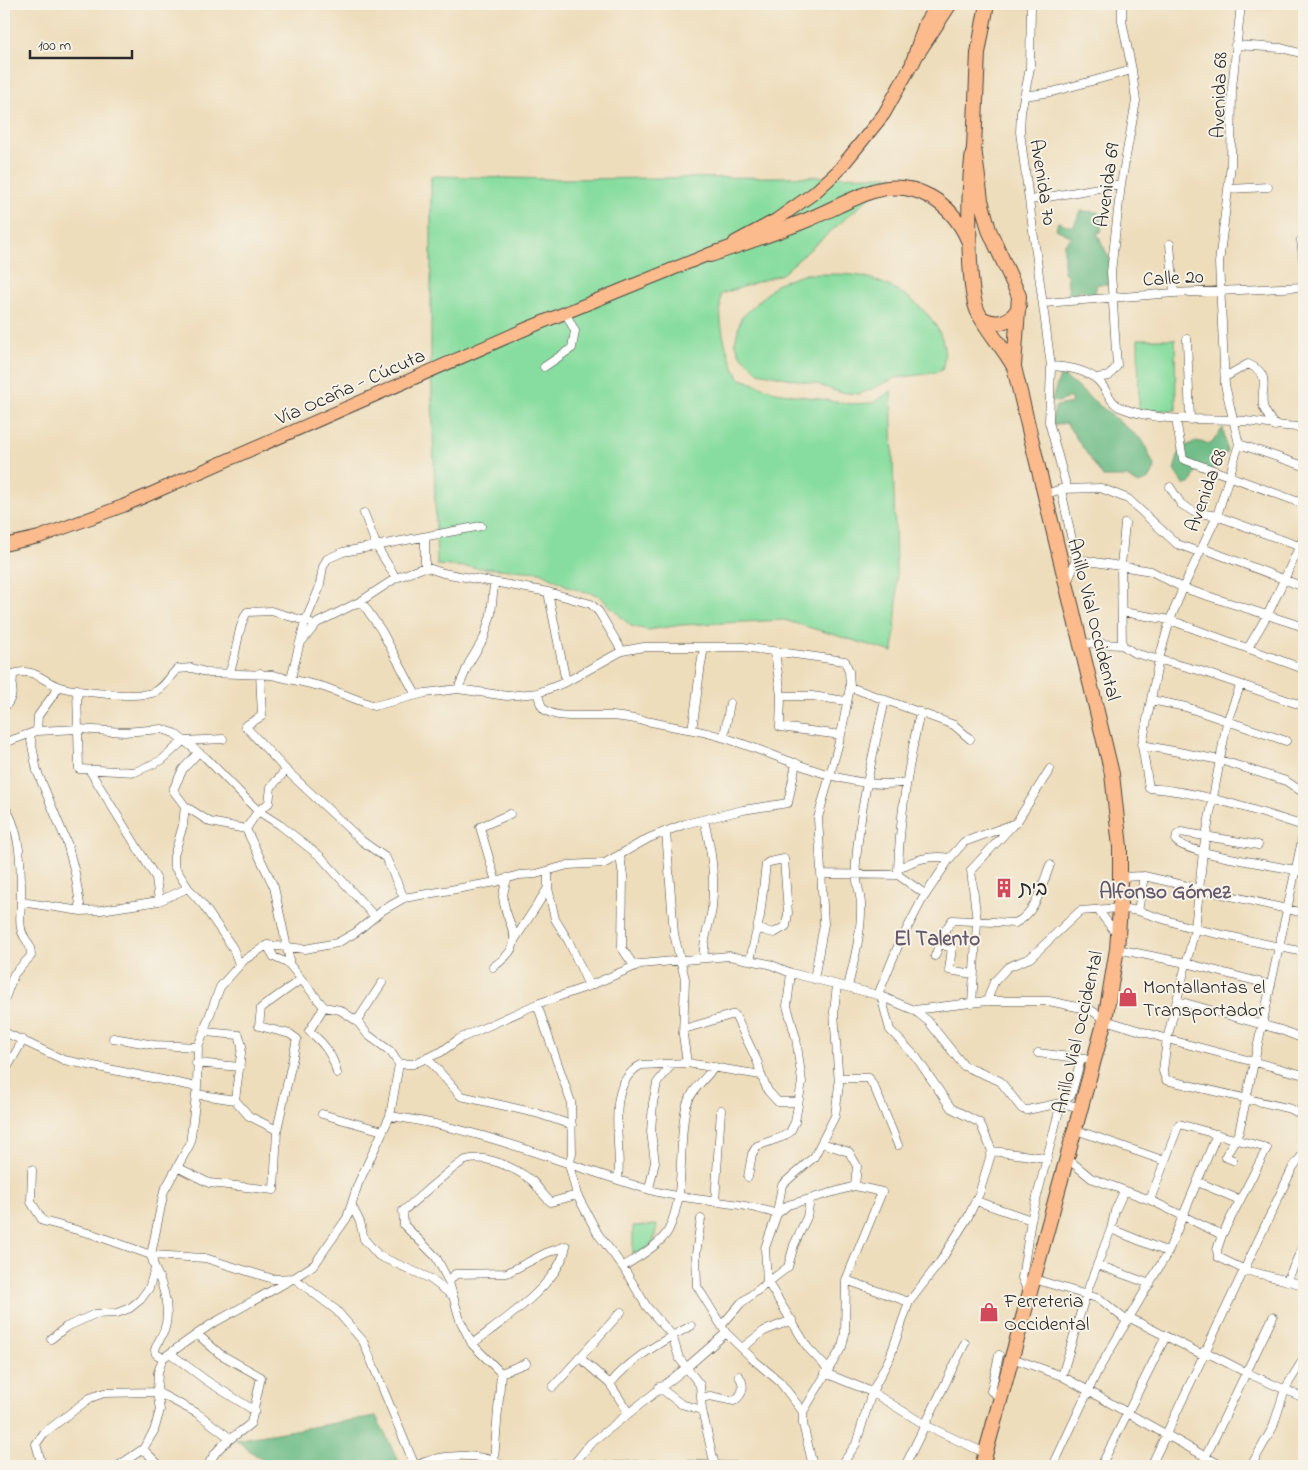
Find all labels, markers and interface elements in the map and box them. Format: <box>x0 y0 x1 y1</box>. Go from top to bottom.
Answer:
scale bar <box>30 28 132 60</box>
text: 100 m <box>38 35 71 57</box>
street label: Avenida 68 <box>1204 51 1236 139</box>
street label: Avenida 70 <box>1020 137 1063 228</box>
street label: Avenida 69 <box>1088 141 1129 229</box>
street label: Calle 20 <box>1142 263 1205 296</box>
street label: Vía Ocaña - Cúcuta <box>271 342 430 435</box>
street label: Avenida 68 <box>1179 445 1236 536</box>
street label: Anillo Vial Occidental <box>1058 535 1127 704</box>
place label: בית <box>1018 876 1048 905</box>
building icon: בית <box>993 877 1015 899</box>
district label: Alfonso Gómez <box>1099 878 1232 908</box>
district label: El Talento <box>894 925 980 955</box>
street label: Anillo Vial Occidental <box>1047 948 1112 1117</box>
place label: Montallantas el Transportador <box>1143 974 1265 1026</box>
shop icon: Montallantas el Transportador <box>1117 986 1139 1008</box>
place label: Ferreteria Occidental <box>1003 1288 1089 1340</box>
shop icon: Ferreteria Occidental <box>978 1301 1000 1323</box>

